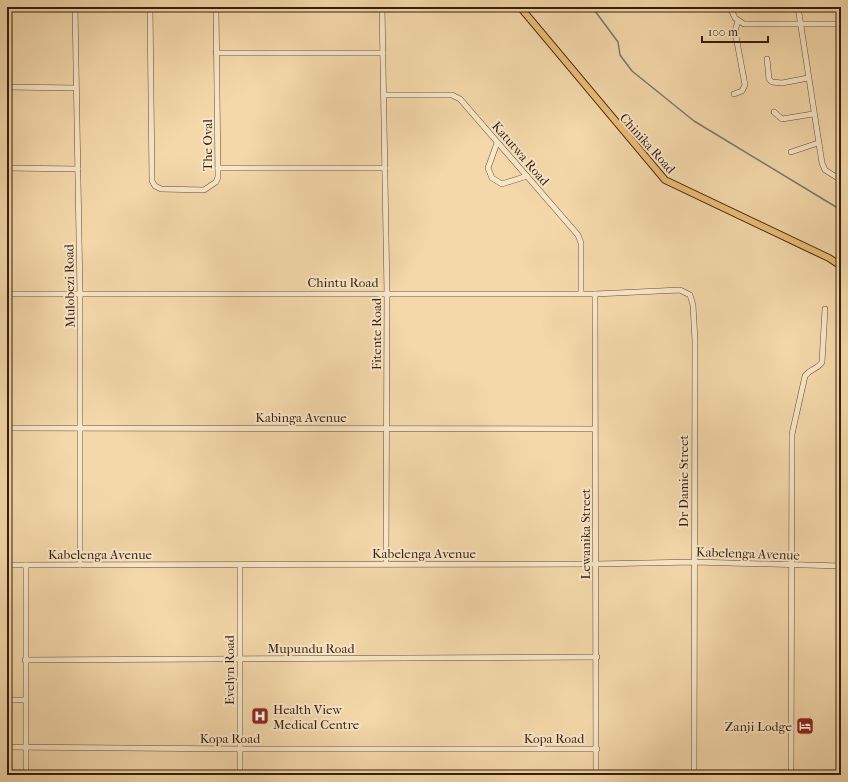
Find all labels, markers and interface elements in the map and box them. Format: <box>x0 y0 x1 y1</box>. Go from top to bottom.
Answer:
scale bar <box>702 18 768 44</box>
text: 100 m <box>708 25 738 39</box>
street label: Chinika Road <box>617 110 679 177</box>
street label: Katutwa Road <box>489 118 553 189</box>
street label: The Oval <box>200 119 215 171</box>
street label: Mulobezi Road <box>61 243 78 328</box>
street label: Chintu Road <box>307 275 379 290</box>
street label: Fitente Road <box>369 297 384 370</box>
street label: Kabinga Avenue <box>255 410 347 425</box>
street label: Dr Damie Street <box>676 435 691 527</box>
street label: Lewanika Street <box>578 488 593 579</box>
street label: Kabelenga Avenue <box>696 544 801 563</box>
street label: Kabelenga Avenue <box>372 546 477 561</box>
street label: Kabelenga Avenue <box>48 547 153 562</box>
street label: Evelyn Road <box>222 634 237 705</box>
street label: Mupundu Road <box>267 641 355 656</box>
place label: Health View Medical Centre <box>273 702 360 732</box>
hospital icon: Health View Medical Centre <box>250 706 270 726</box>
hotel icon: Zanji Lodge <box>795 716 815 736</box>
place label: Zanji Lodge <box>725 719 793 734</box>
street label: Kopa Road <box>200 731 261 746</box>
street label: Kopa Road <box>524 731 585 746</box>

